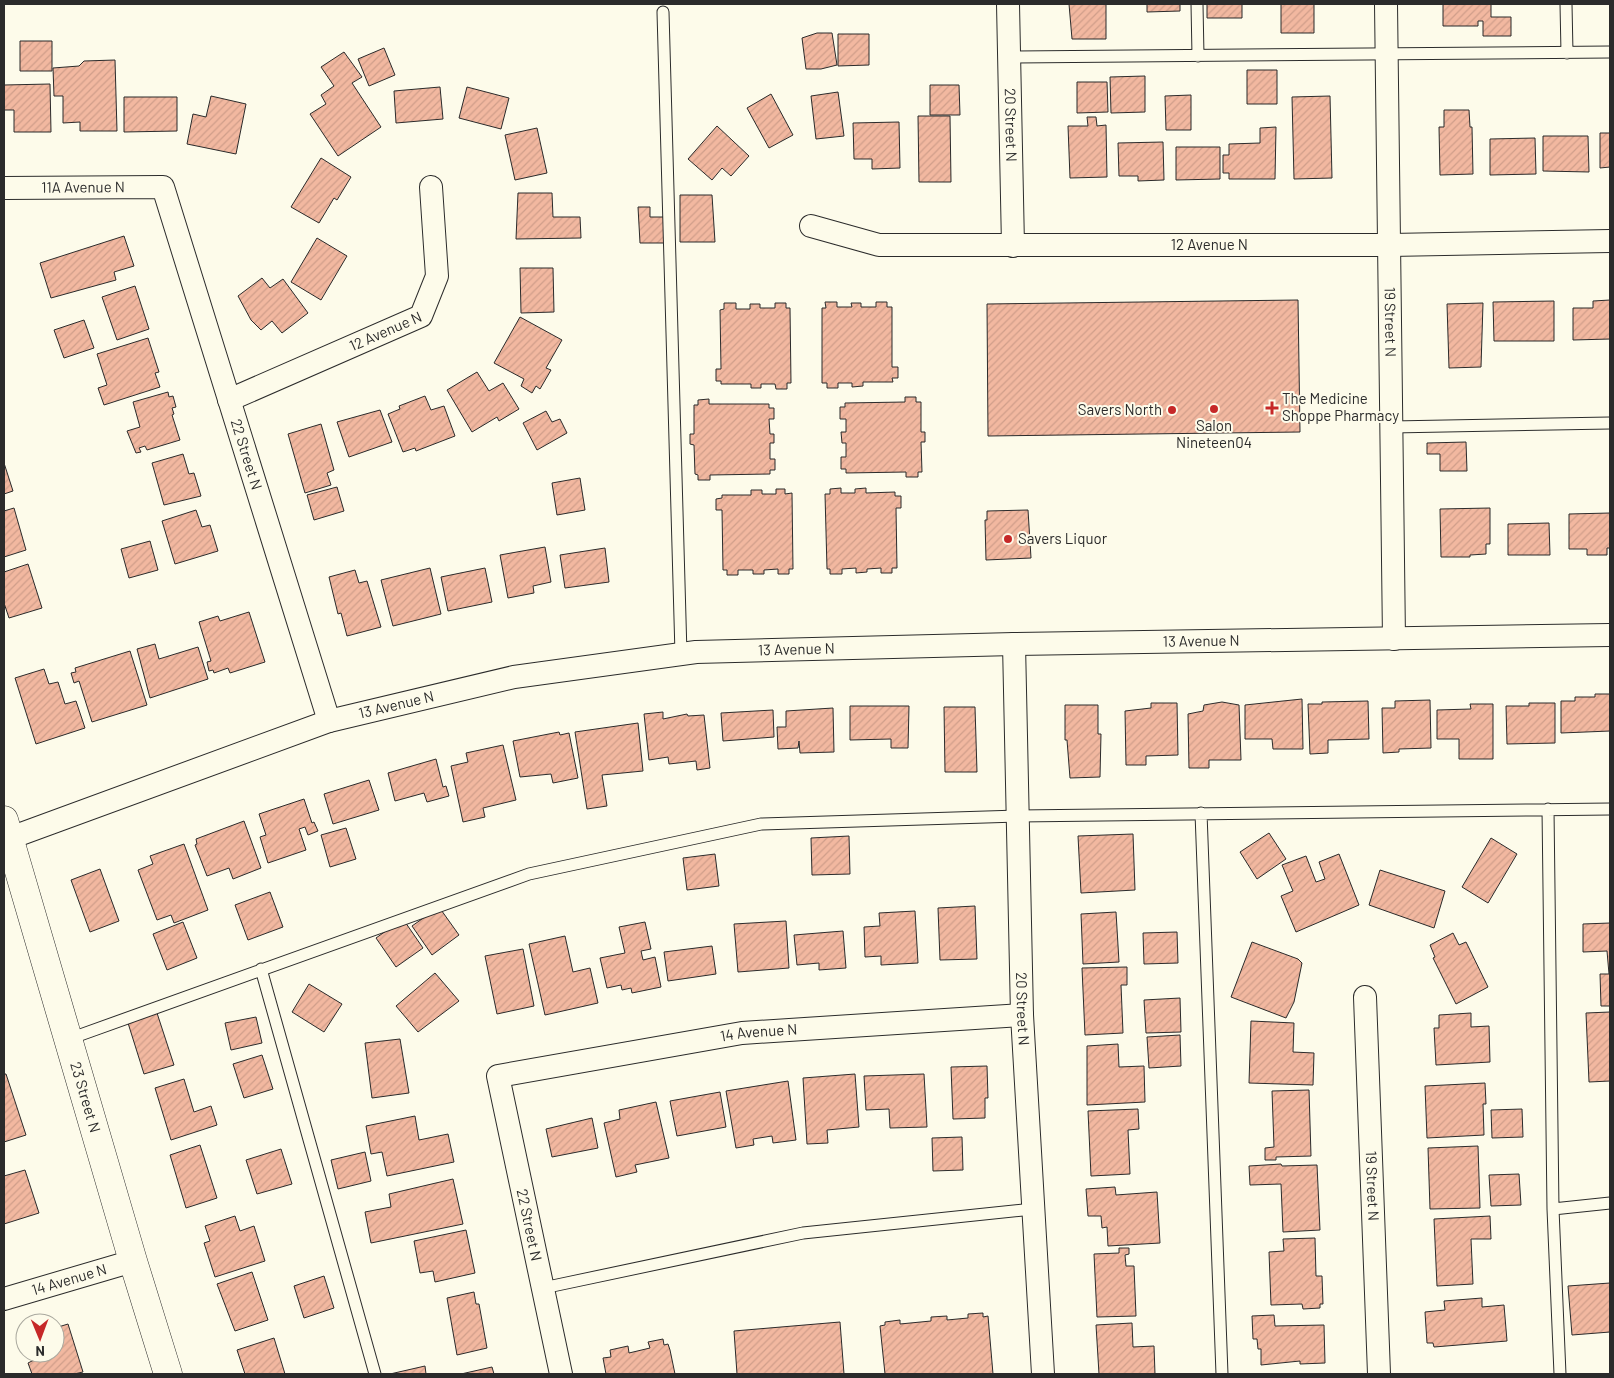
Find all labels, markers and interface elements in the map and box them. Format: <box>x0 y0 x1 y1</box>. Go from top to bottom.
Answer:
street label: 20 Street N <box>1002 88 1021 162</box>
street label: 11A Avenue N <box>41 177 125 196</box>
street label: 12 Avenue N <box>1171 235 1248 253</box>
street label: 19 Street N <box>1382 287 1400 357</box>
street label: 12 Avenue N <box>346 307 424 354</box>
place label: The Medicine Shoppe Pharmacy <box>1282 389 1399 424</box>
place label: Savers North <box>1078 400 1162 418</box>
marker: The Medicine Shoppe Pharmacy <box>1266 402 1278 414</box>
marker: Salon Nineteen04 <box>1208 403 1220 415</box>
marker: Savers North <box>1166 404 1178 416</box>
street label: 22 Street N <box>228 416 267 492</box>
place label: Salon Nineteen04 <box>1176 416 1252 451</box>
place label: Savers Liquor <box>1018 529 1108 547</box>
marker: Savers Liquor <box>1002 533 1014 545</box>
street label: 13 Avenue N <box>1163 631 1240 650</box>
street label: 13 Avenue N <box>758 639 835 658</box>
street label: 13 Avenue N <box>357 686 436 722</box>
street label: 20 Street N <box>1013 972 1034 1046</box>
street label: 14 Avenue N <box>719 1019 798 1045</box>
street label: 23 Street N <box>67 1060 105 1135</box>
street label: 19 Street N <box>1363 1150 1383 1221</box>
street label: 22 Street N <box>514 1187 546 1262</box>
street label: 14 Avenue N <box>29 1259 109 1298</box>
north arrow <box>15 1313 65 1363</box>
text: N <box>35 1343 45 1360</box>

